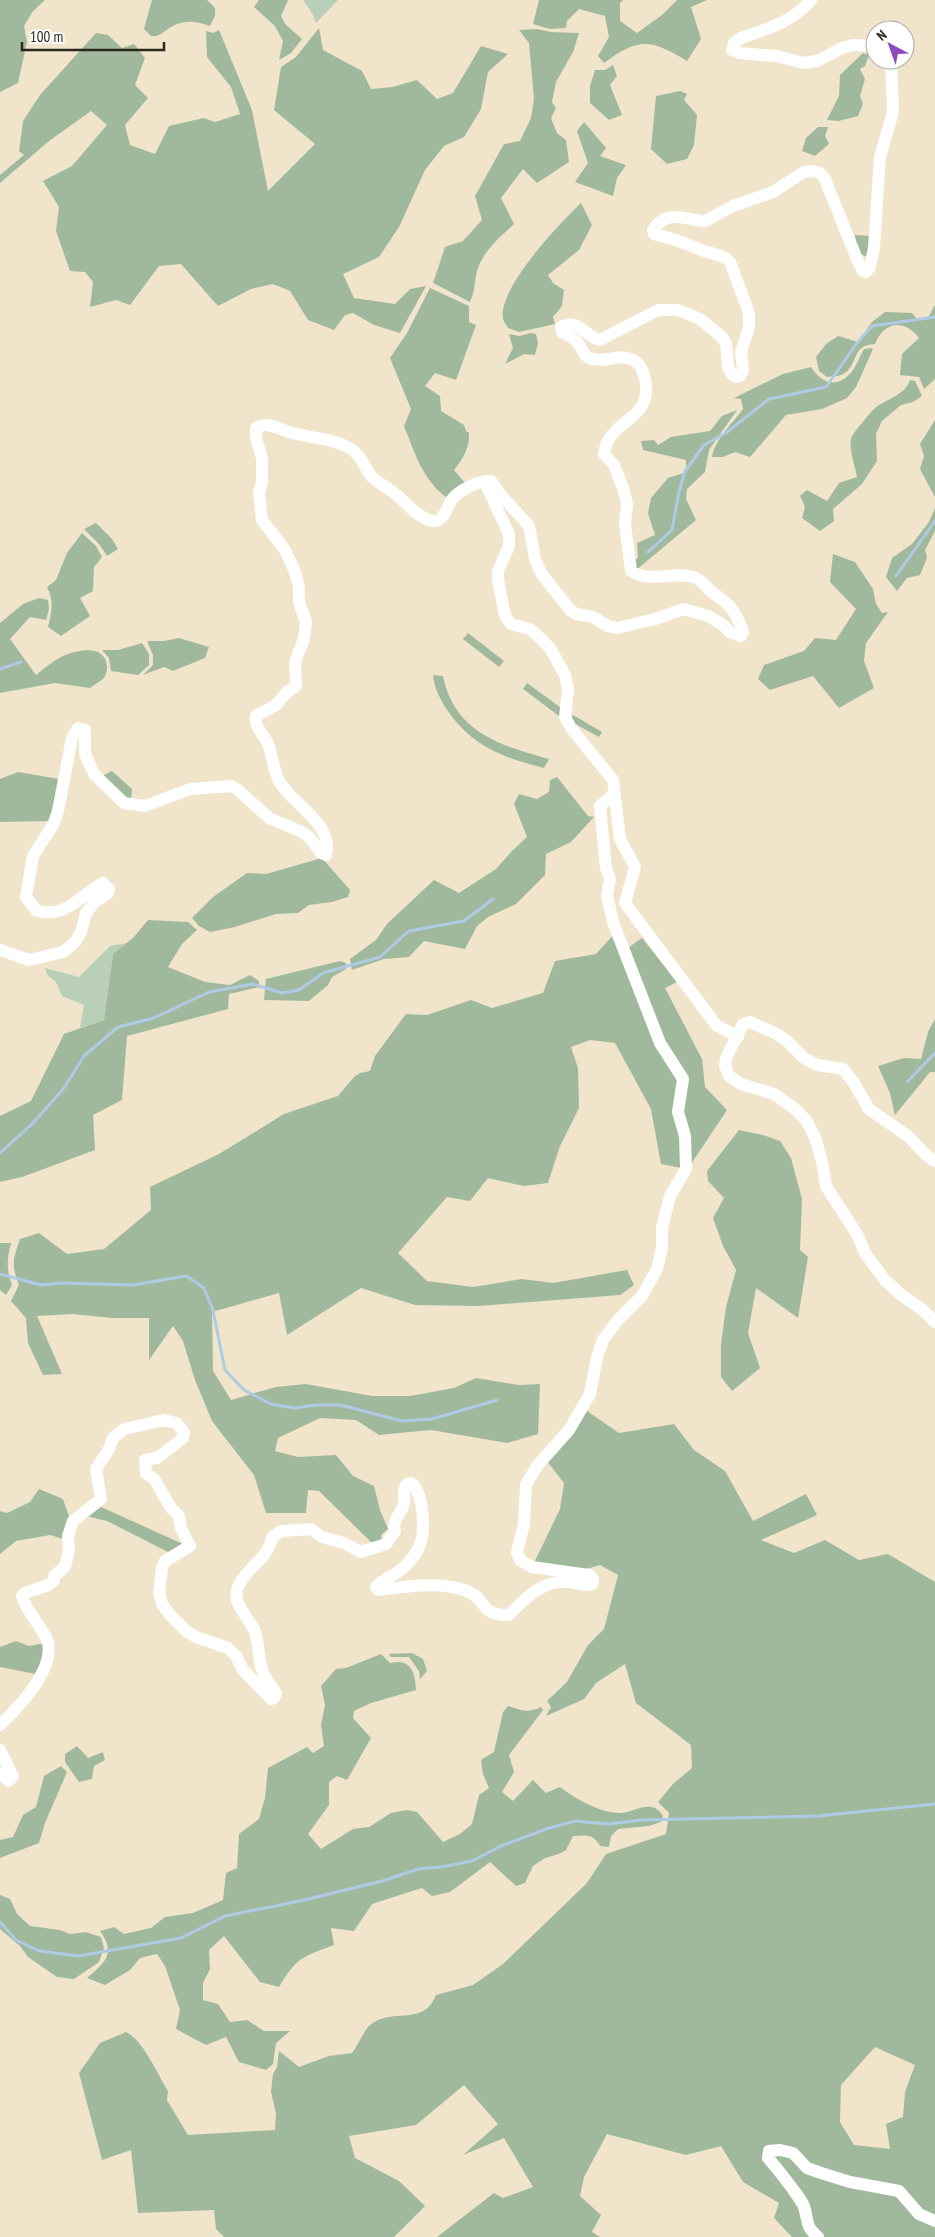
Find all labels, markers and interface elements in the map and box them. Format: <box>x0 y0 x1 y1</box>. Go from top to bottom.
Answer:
scale bar <box>22 20 165 52</box>
north arrow <box>865 20 915 70</box>
text: N <box>873 26 890 44</box>
text: 100 m <box>30 27 63 46</box>

